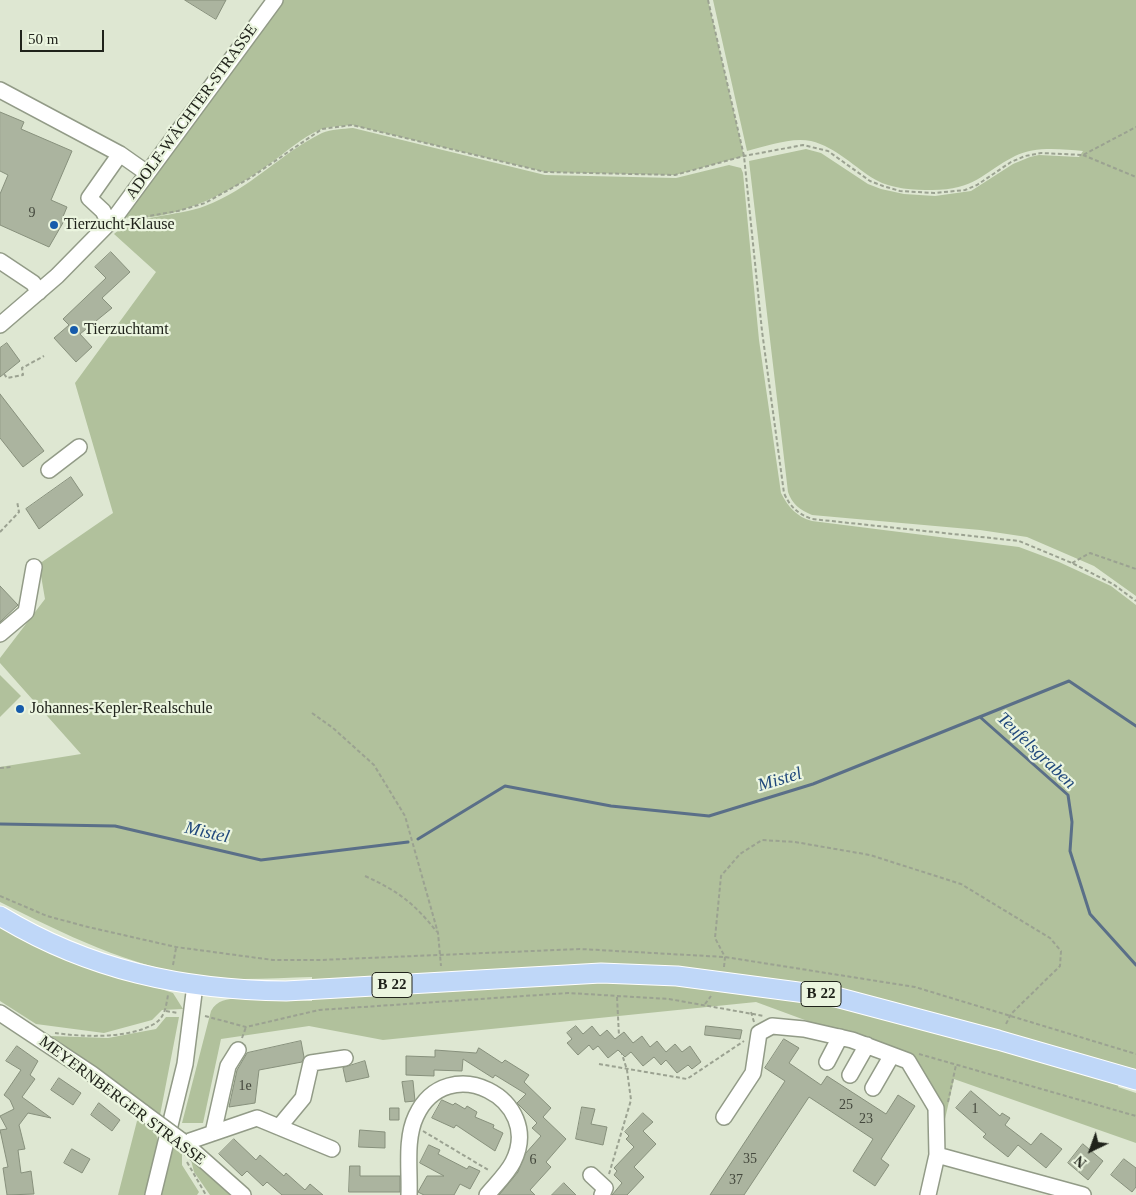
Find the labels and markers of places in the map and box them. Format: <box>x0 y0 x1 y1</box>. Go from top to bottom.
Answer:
place label: Tierzucht-Klause <box>64 215 174 235</box>
marker: Tierzucht-Klause <box>48 219 60 231</box>
place label: Tierzuchtamt <box>84 320 169 340</box>
marker: Tierzuchtamt <box>68 324 80 336</box>
place label: Johannes-Kepler-Realschule <box>30 699 213 719</box>
marker: Johannes-Kepler-Realschule <box>14 703 26 715</box>

